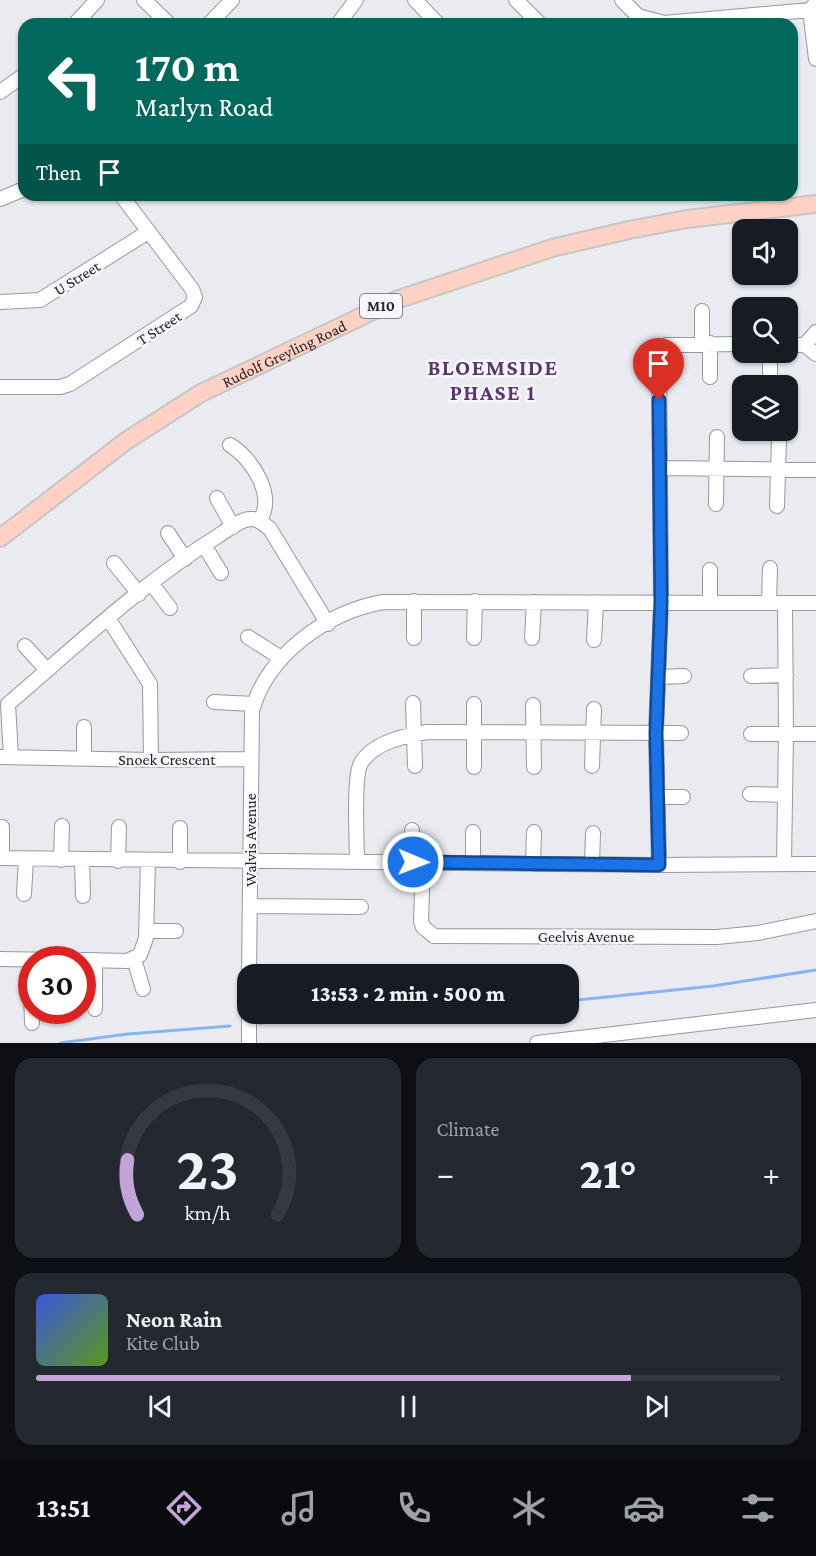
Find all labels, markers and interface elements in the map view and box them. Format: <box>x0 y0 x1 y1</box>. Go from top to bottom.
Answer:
icon: left <box>36 42 114 120</box>
text: 170 m <box>135 43 240 90</box>
text: Marlyn Road <box>135 92 273 122</box>
icon: arrive <box>93 156 126 189</box>
text: Then <box>36 160 81 185</box>
map controls <box>732 219 798 441</box>
button: sound <box>732 219 798 285</box>
street label: U Street <box>51 257 104 299</box>
road number: M10 <box>360 294 402 318</box>
button: search <box>732 297 798 363</box>
street label: T Street <box>134 307 185 349</box>
street label: Rudolf Greyling Road <box>219 316 349 390</box>
pin <box>633 338 684 400</box>
icon: arrive <box>642 347 675 380</box>
district label: BLOEMSIDE PHASE 1 <box>427 355 559 405</box>
button: layers <box>732 375 798 441</box>
street label: Snoek Crescent <box>118 751 216 768</box>
street label: Walvis Avenue <box>242 793 259 887</box>
position arrow <box>381 830 445 894</box>
street label: Geelvis Avenue <box>538 928 634 945</box>
speed limit sign: 30 <box>18 946 96 1024</box>
text: 13:53 · 2 min · 500 m <box>311 981 505 1006</box>
text: Climate <box>437 1118 499 1140</box>
text: 23 <box>177 1133 239 1202</box>
text: 21° <box>579 1148 637 1198</box>
text: − <box>437 1155 454 1192</box>
text: + <box>763 1155 780 1192</box>
text: km/h <box>185 1201 231 1225</box>
text: Neon Rain <box>126 1307 222 1332</box>
text: Kite Club <box>126 1332 200 1354</box>
icon: previous <box>144 1390 177 1423</box>
icon: pause <box>392 1390 425 1423</box>
icon: next <box>640 1390 673 1423</box>
icon: directions <box>163 1487 205 1529</box>
icon: music <box>278 1487 320 1529</box>
icon: phone <box>393 1487 435 1529</box>
icon: climate <box>508 1487 550 1529</box>
icon: car <box>623 1487 665 1529</box>
icon: filters <box>737 1487 779 1529</box>
text: 13:51 <box>36 1493 90 1523</box>

